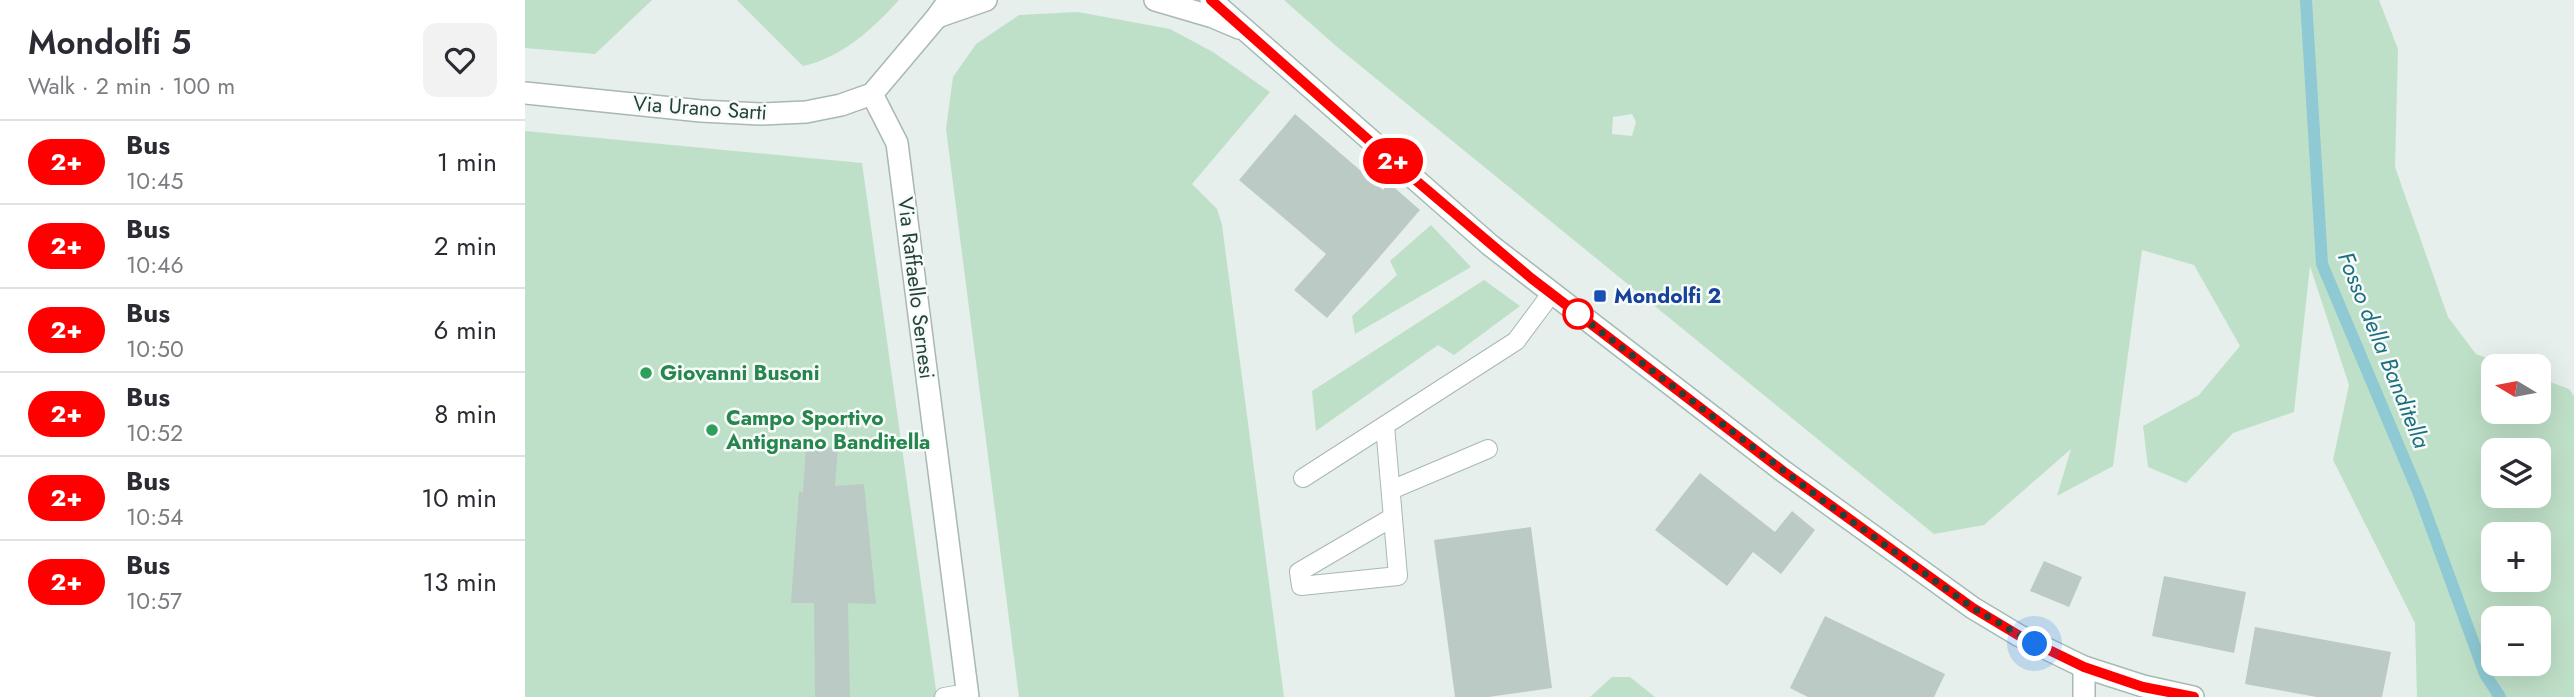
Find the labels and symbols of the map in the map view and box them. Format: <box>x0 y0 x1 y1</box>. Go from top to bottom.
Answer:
street label: Via Urano Sarti <box>632 88 768 128</box>
line badge: 2+ <box>1361 138 1425 184</box>
street label: Via Raffaello Sernesi <box>890 195 942 381</box>
water label: Fosso della Banditella <box>2329 247 2439 454</box>
place label: Mondolfi 2 <box>1614 281 1721 311</box>
marker: Mondolfi 2 <box>1592 288 1608 304</box>
unlabelled marker <box>1563 299 1593 329</box>
north arrow <box>2481 354 2551 424</box>
place label: Giovanni Busoni <box>660 358 819 388</box>
marker: Giovanni Busoni <box>638 365 654 381</box>
place label: Campo Sportivo Antignano Banditella <box>725 403 930 457</box>
marker: Campo Sportivo Antignano Banditella <box>704 422 720 438</box>
your location <box>2017 626 2052 661</box>

